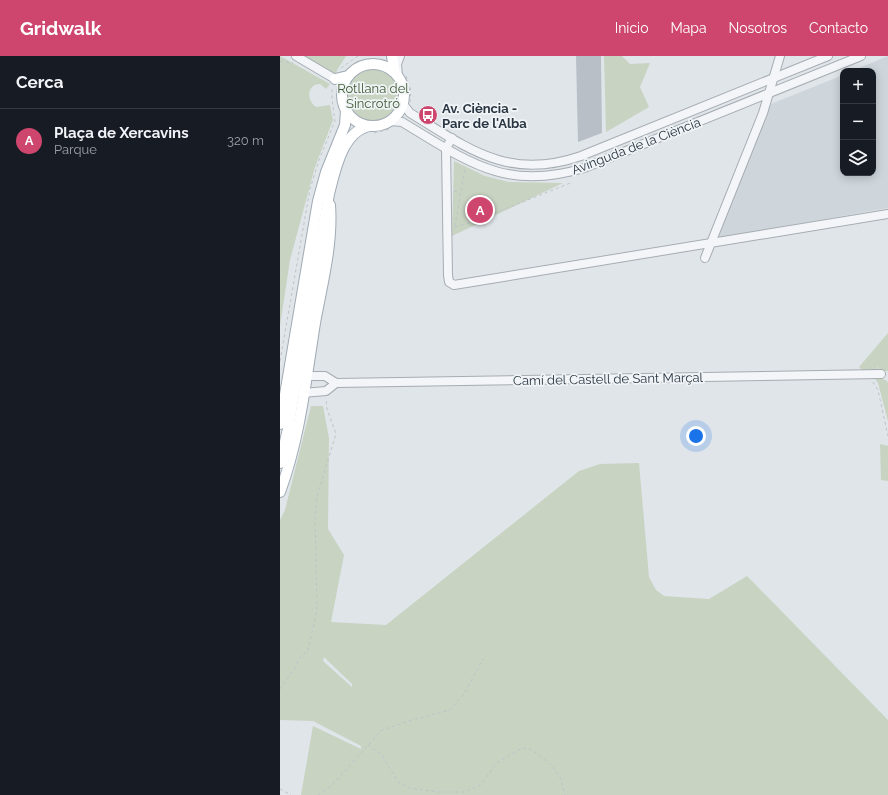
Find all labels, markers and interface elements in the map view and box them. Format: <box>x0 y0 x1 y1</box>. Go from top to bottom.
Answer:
text: Gridwalk <box>20 17 101 39</box>
text: Inicio <box>615 20 648 36</box>
text: Mapa <box>670 20 707 36</box>
text: Nosotros <box>729 20 787 36</box>
text: Contacto <box>809 20 868 36</box>
map controls <box>840 68 876 176</box>
button: + <box>840 68 876 104</box>
text: Cerca <box>16 72 64 92</box>
park label: Rotllana del Sincrotró <box>337 81 409 111</box>
place label: Av. Ciència - Parc de l'Alba <box>442 101 527 131</box>
bus stop icon: Av. Ciència - Parc de l'Alba <box>417 104 439 126</box>
button: − <box>840 104 876 140</box>
street label: Avinguda de la Ciència <box>569 114 703 178</box>
text: Plaça de Xercavins <box>54 124 189 142</box>
text: A <box>25 133 33 148</box>
text: 320 m <box>227 133 264 148</box>
button: layers <box>840 140 876 176</box>
text: Parque <box>54 142 97 157</box>
pin: A <box>467 195 493 225</box>
street label: Camí del Castell de Sant Marçal <box>513 370 704 388</box>
your location <box>686 426 706 446</box>

